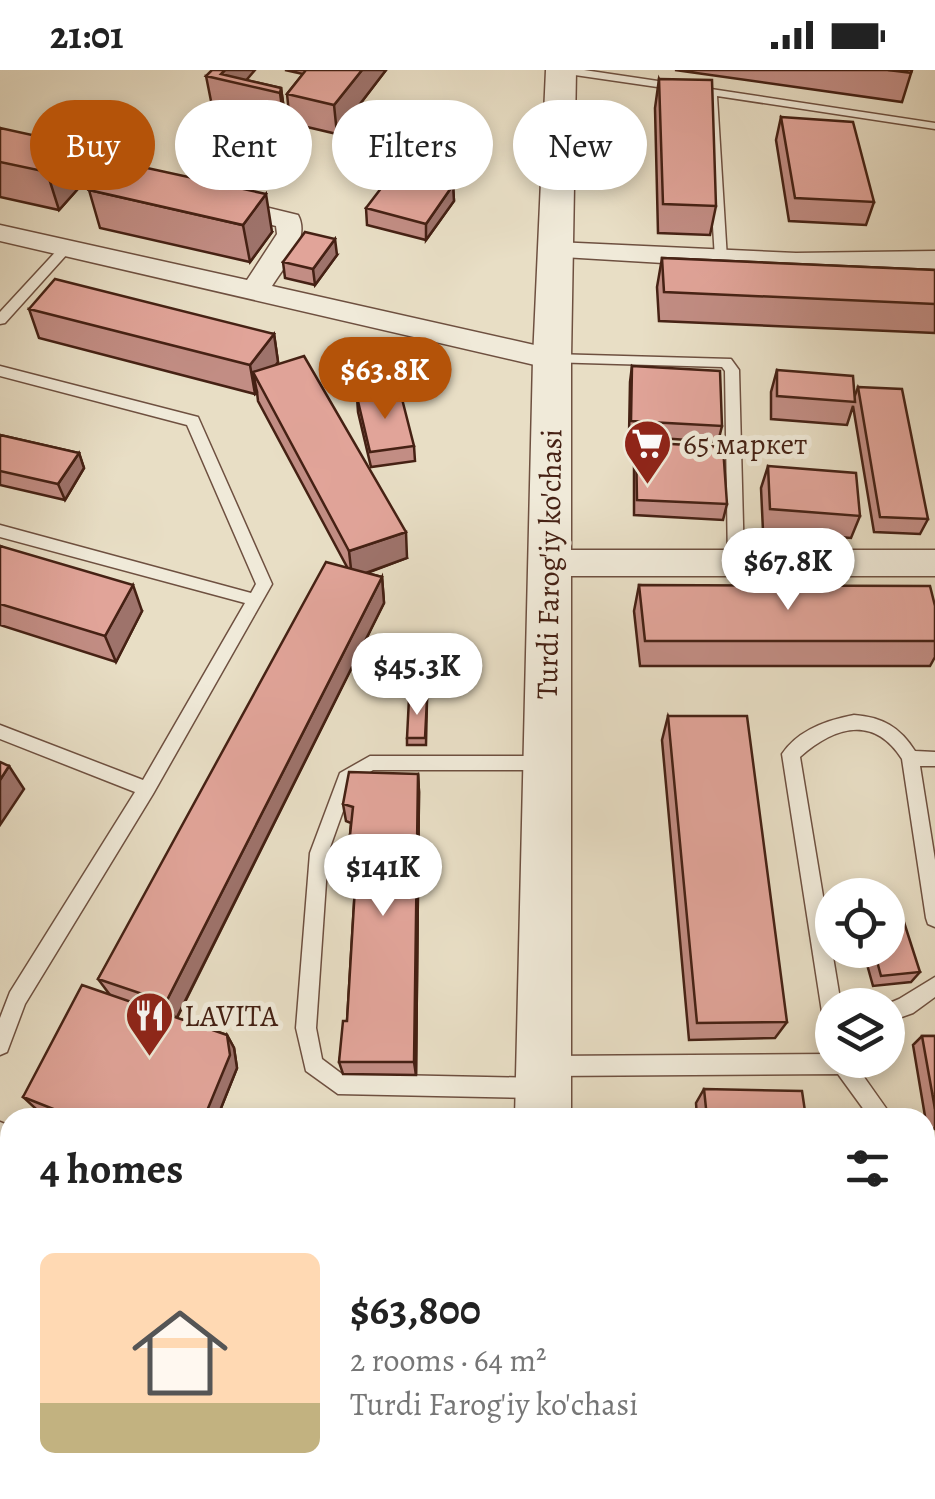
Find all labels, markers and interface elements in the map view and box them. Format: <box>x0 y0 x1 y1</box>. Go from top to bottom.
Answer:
text: 21:01 <box>50 9 124 61</box>
chip: Buy <box>30 100 155 190</box>
chip: Rent <box>175 100 312 190</box>
chip: Filters <box>332 100 493 190</box>
chip: New <box>513 100 647 190</box>
pin: $63.8K <box>304 337 466 422</box>
text: $63.8K <box>341 347 429 391</box>
supermarket icon: 65 маркет <box>622 418 674 486</box>
place label: 65 маркет <box>683 424 807 464</box>
street label: Turdi Farog'iy ko'chasi <box>527 429 571 699</box>
pin: $67.8K <box>707 528 869 613</box>
text: $67.8K <box>744 538 832 582</box>
pin: $45.3K <box>336 633 498 718</box>
text: $45.3K <box>373 643 461 687</box>
pin: $141K <box>313 834 453 919</box>
text: $141K <box>346 844 420 888</box>
map controls <box>815 878 905 1078</box>
button: locate <box>815 878 905 968</box>
button: layers <box>815 988 905 1078</box>
restaurant icon: LAVITA <box>123 990 175 1058</box>
place label: LAVITA <box>184 996 278 1036</box>
text: 4 homes <box>40 1140 183 1197</box>
icon: filters <box>840 1141 895 1196</box>
text: $63,800 <box>350 1281 481 1338</box>
icon: home <box>120 1293 240 1413</box>
text: 2 rooms · 64 m² <box>350 1338 547 1382</box>
text: Turdi Farog'iy ko'chasi <box>350 1382 638 1426</box>

